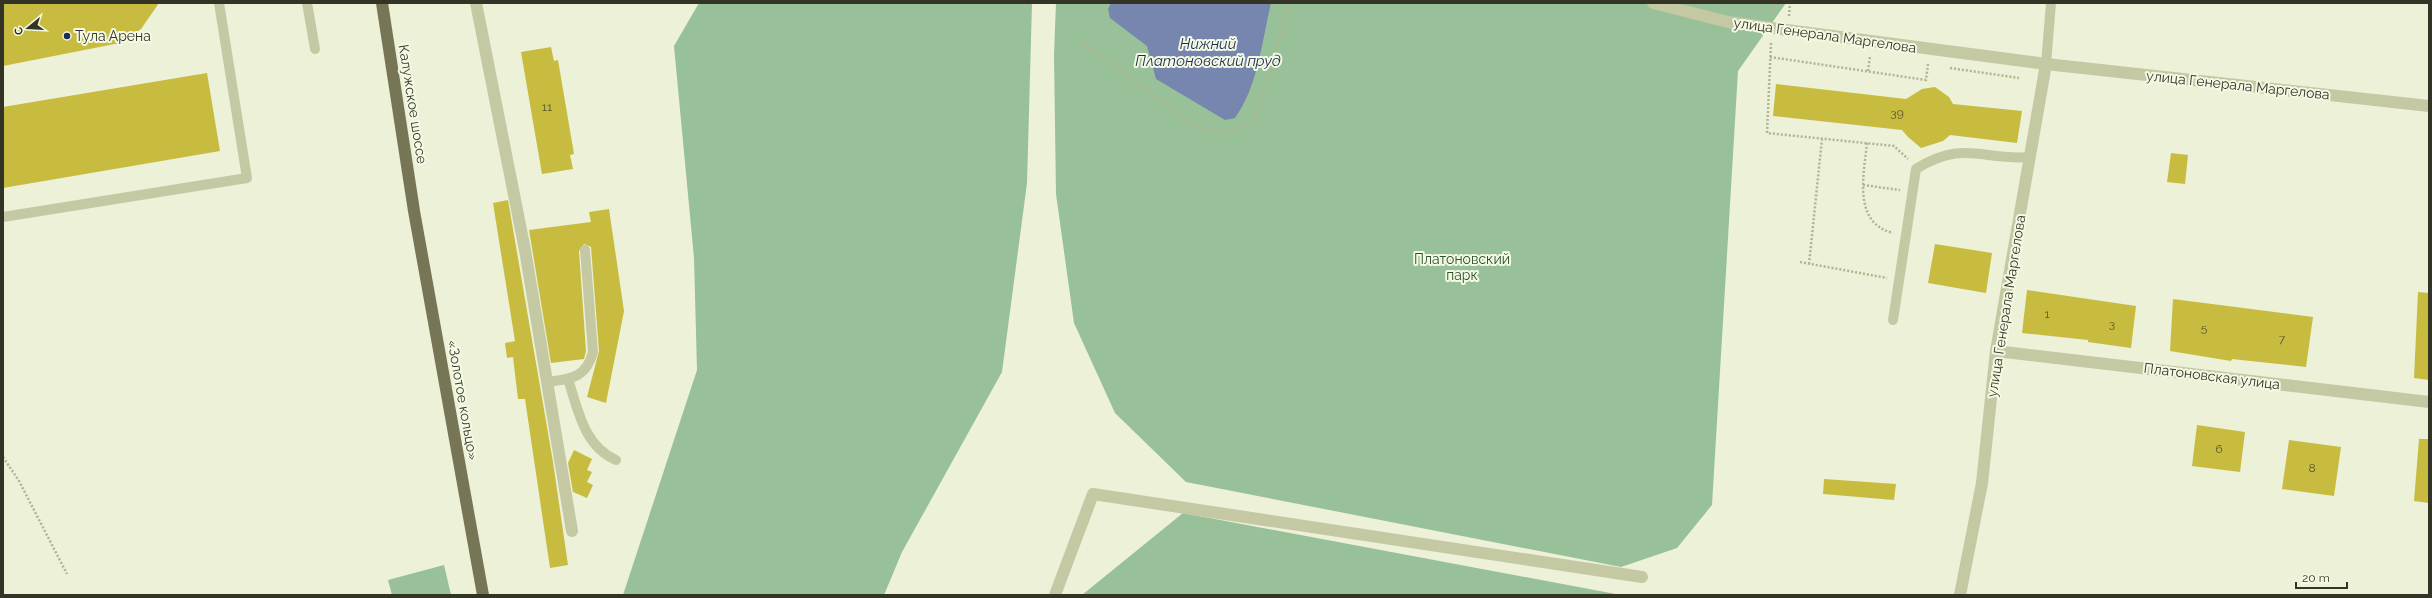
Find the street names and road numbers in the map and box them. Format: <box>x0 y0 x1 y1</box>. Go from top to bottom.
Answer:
street label: улица Генерала Маргелова <box>1733 14 1917 56</box>
street label: Калужское шоссе <box>396 43 430 165</box>
street label: улица Генерала Маргелова <box>2146 67 2330 103</box>
street label: улица Генерала Маргелова <box>1984 214 2028 398</box>
street label: «Золотое кольцо» <box>445 339 481 461</box>
street label: Платоновская улица <box>2143 360 2281 392</box>

